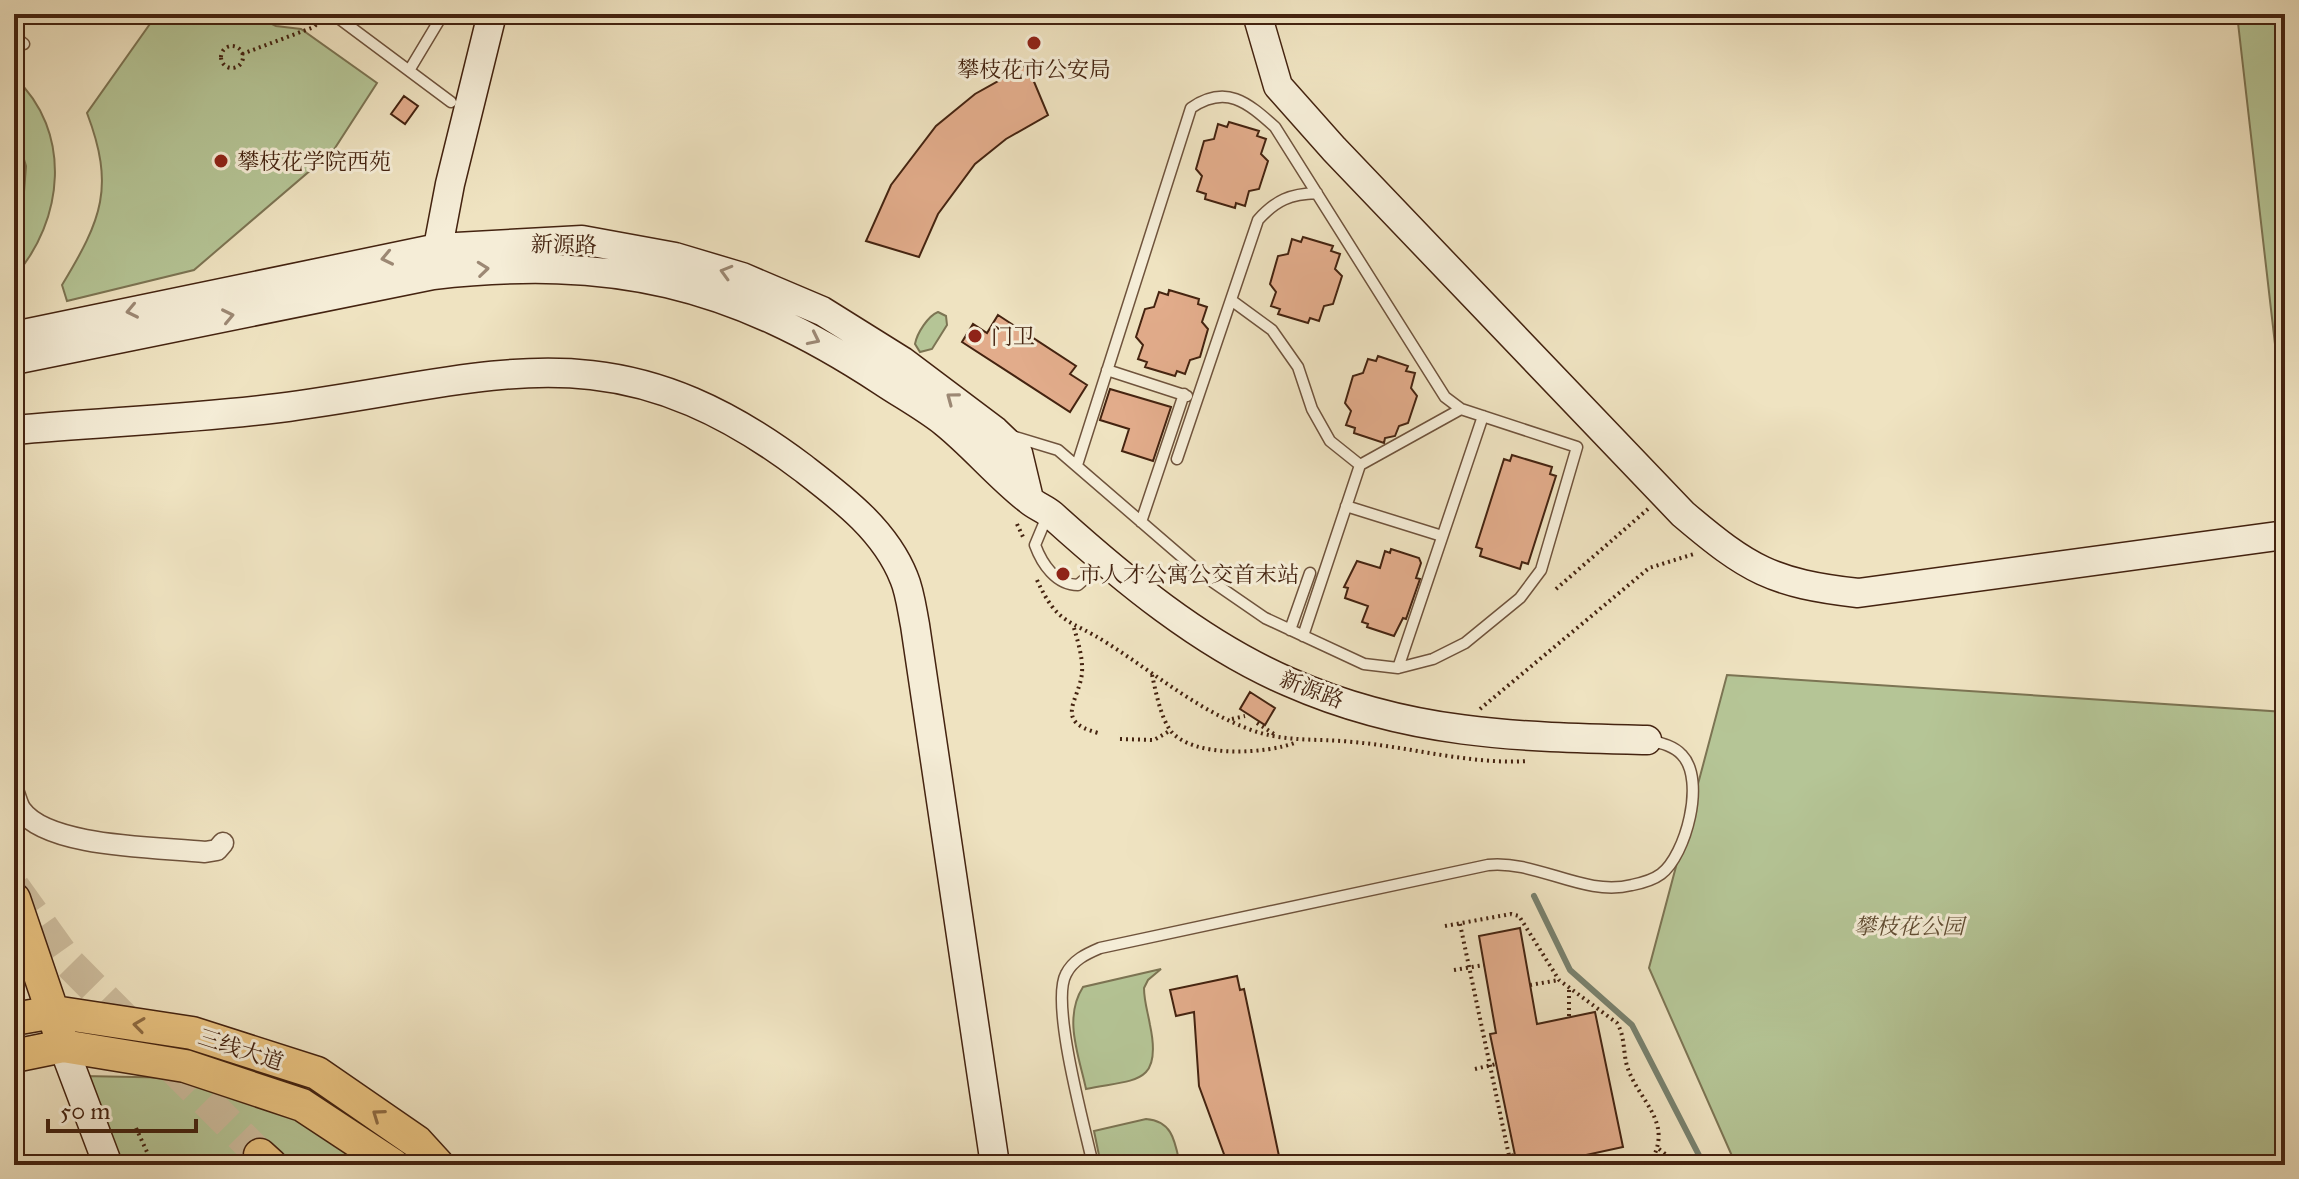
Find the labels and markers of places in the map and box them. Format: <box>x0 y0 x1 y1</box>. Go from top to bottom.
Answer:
marker: 攀枝花市公安局 <box>1025 34 1043 52</box>
place label: 攀枝花市公安局 <box>957 56 1111 83</box>
place label: 攀枝花学院西苑 <box>237 148 391 175</box>
marker: 攀枝花学院西苑 <box>212 152 230 170</box>
place label: 门卫 <box>991 323 1035 350</box>
marker: 门卫 <box>966 327 984 345</box>
place label: 市人才公寓公交首末站 <box>1079 561 1299 588</box>
marker: 市人才公寓公交首末站 <box>1054 565 1072 583</box>

